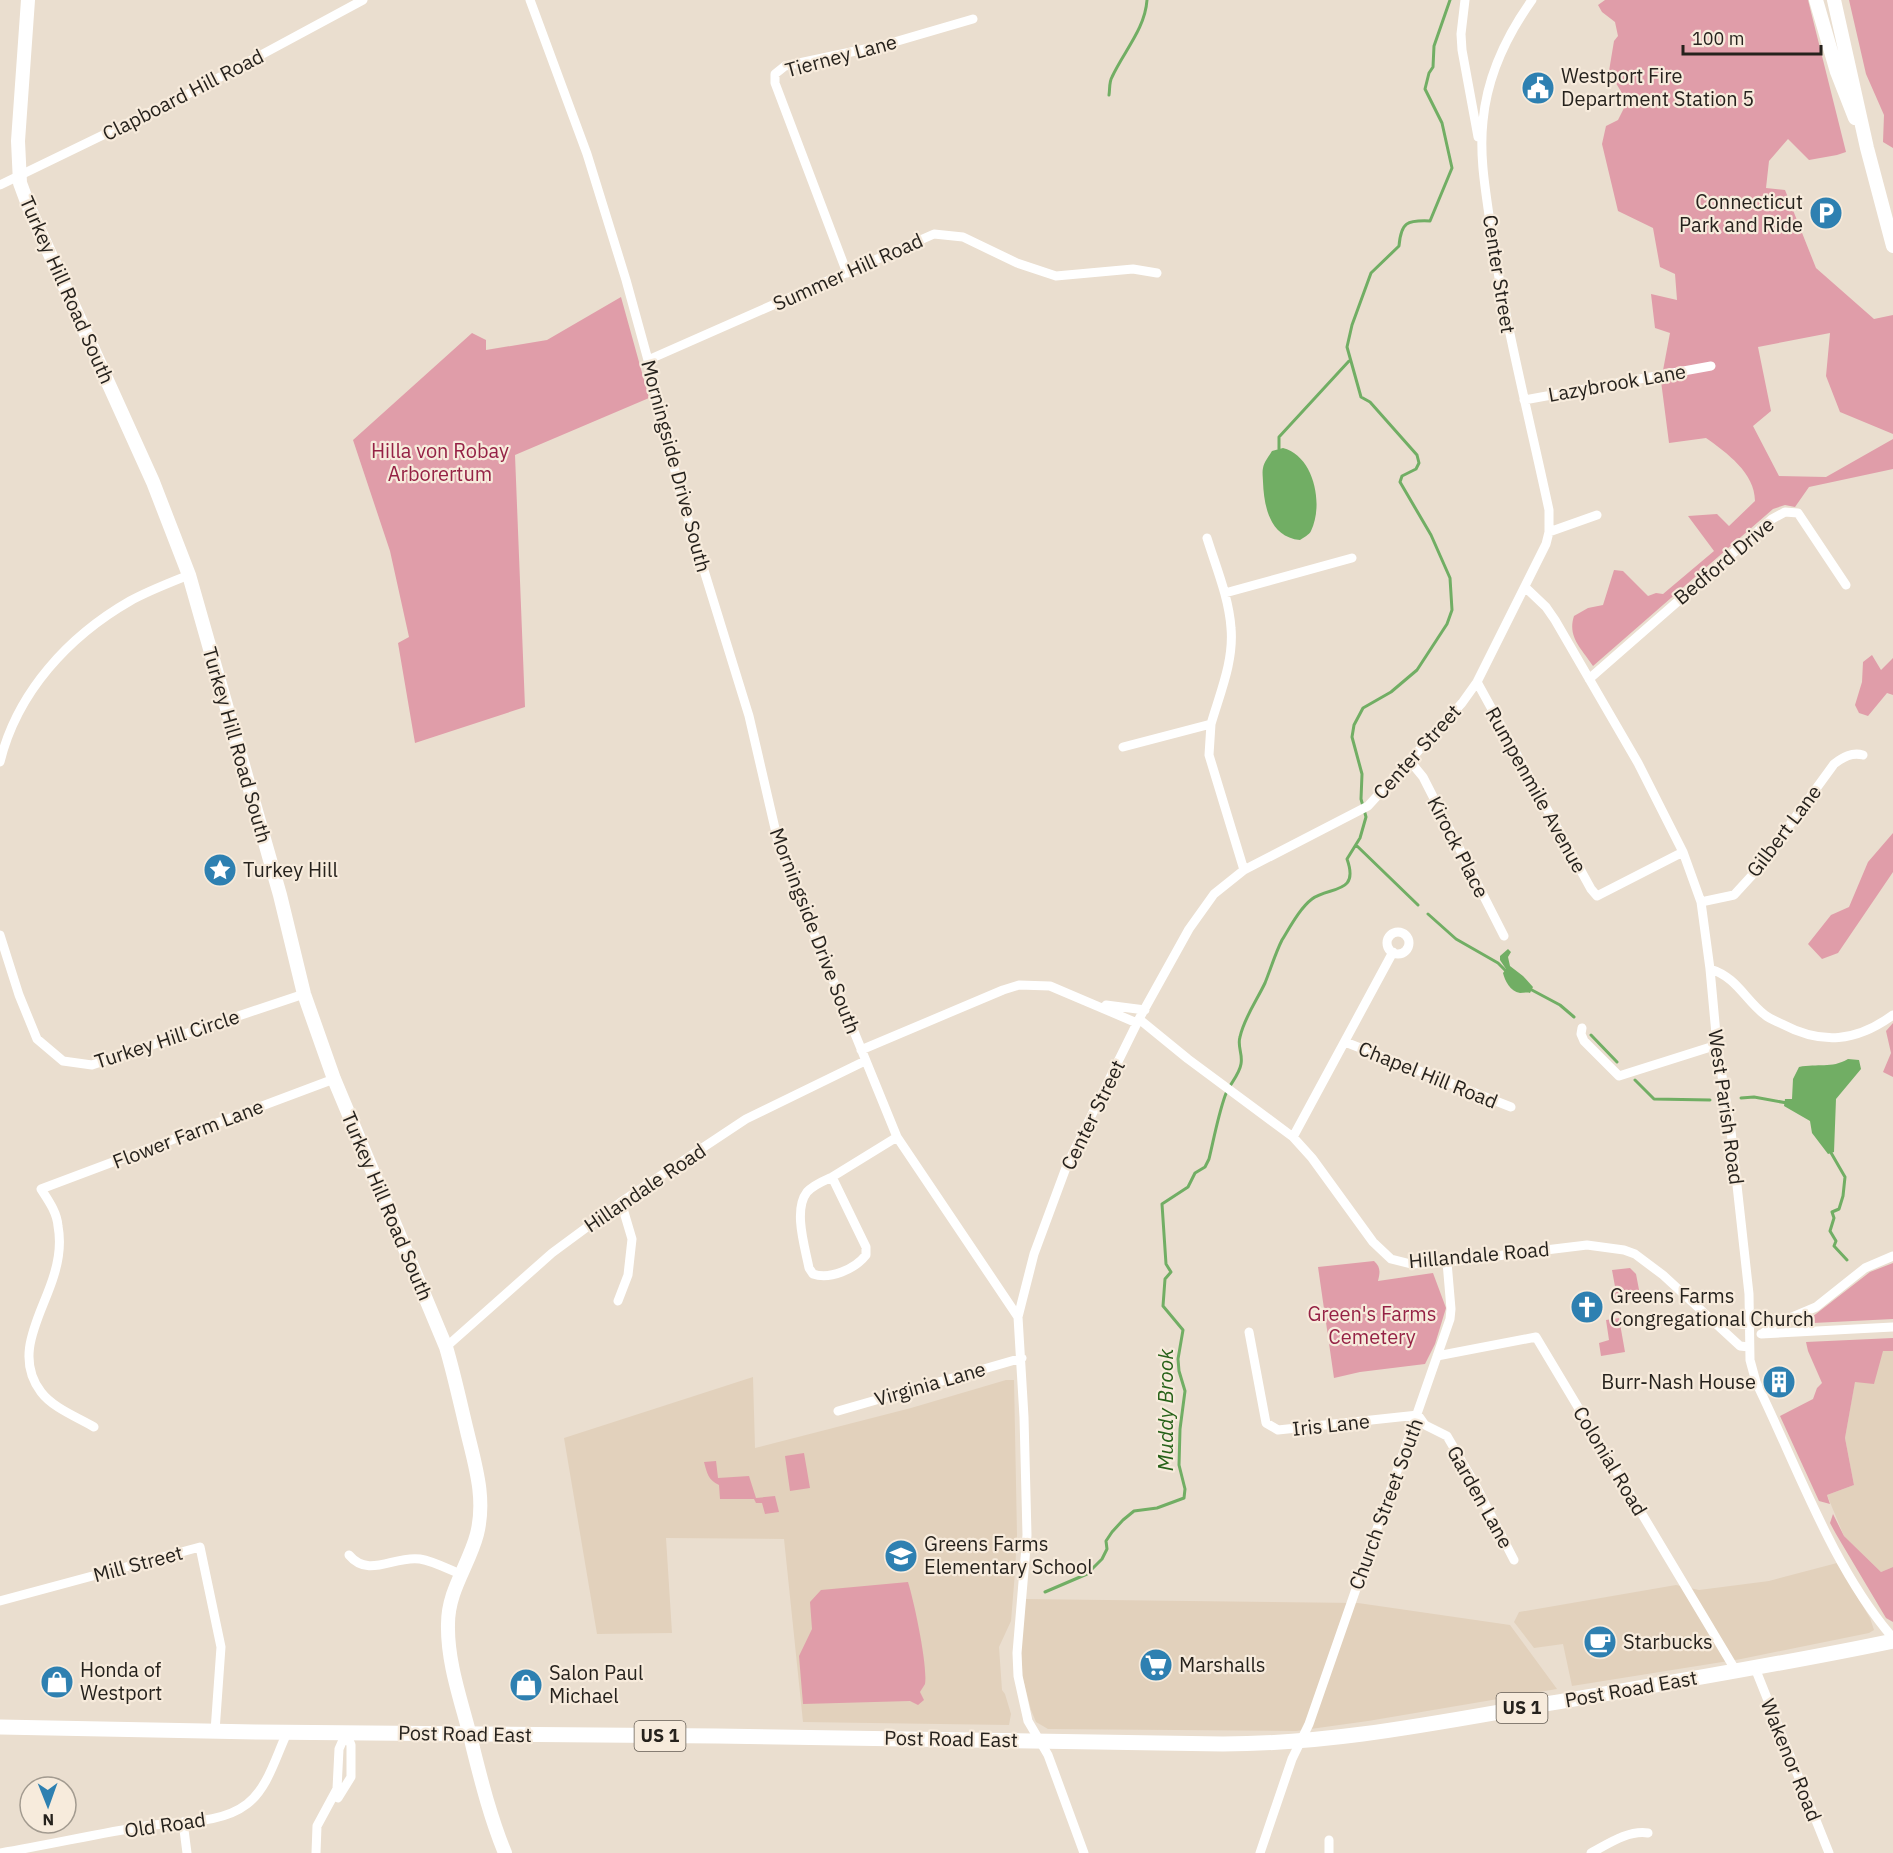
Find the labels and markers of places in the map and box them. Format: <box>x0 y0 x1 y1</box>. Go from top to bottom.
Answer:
place label: Westport Fire Department Station 5 <box>1561 62 1754 112</box>
public building icon: Westport Fire Department Station 5 <box>1520 70 1556 106</box>
place label: Connecticut Park and Ride <box>1679 188 1803 238</box>
parking icon: Connecticut Park and Ride <box>1808 195 1844 231</box>
place icon: Turkey Hill <box>202 852 238 888</box>
place label: Turkey Hill <box>243 856 338 883</box>
place label: Greens Farms Congregational Church <box>1610 1282 1814 1332</box>
church icon: Greens Farms Congregational Church <box>1569 1289 1605 1325</box>
building icon: Burr-Nash House <box>1761 1364 1797 1400</box>
place label: Burr-Nash House <box>1601 1368 1756 1395</box>
place label: Greens Farms Elementary School <box>924 1530 1093 1580</box>
school or university icon: Greens Farms Elementary School <box>883 1538 919 1574</box>
cafe icon: Starbucks <box>1582 1624 1618 1660</box>
place label: Starbucks <box>1623 1628 1713 1655</box>
supermarket icon: Marshalls <box>1138 1647 1174 1683</box>
place label: Marshalls <box>1179 1651 1266 1678</box>
place label: Honda of Westport <box>80 1656 162 1706</box>
place label: Salon Paul Michael <box>549 1659 643 1709</box>
shop icon: Honda of Westport <box>39 1664 75 1700</box>
shop icon: Salon Paul Michael <box>508 1667 544 1703</box>

